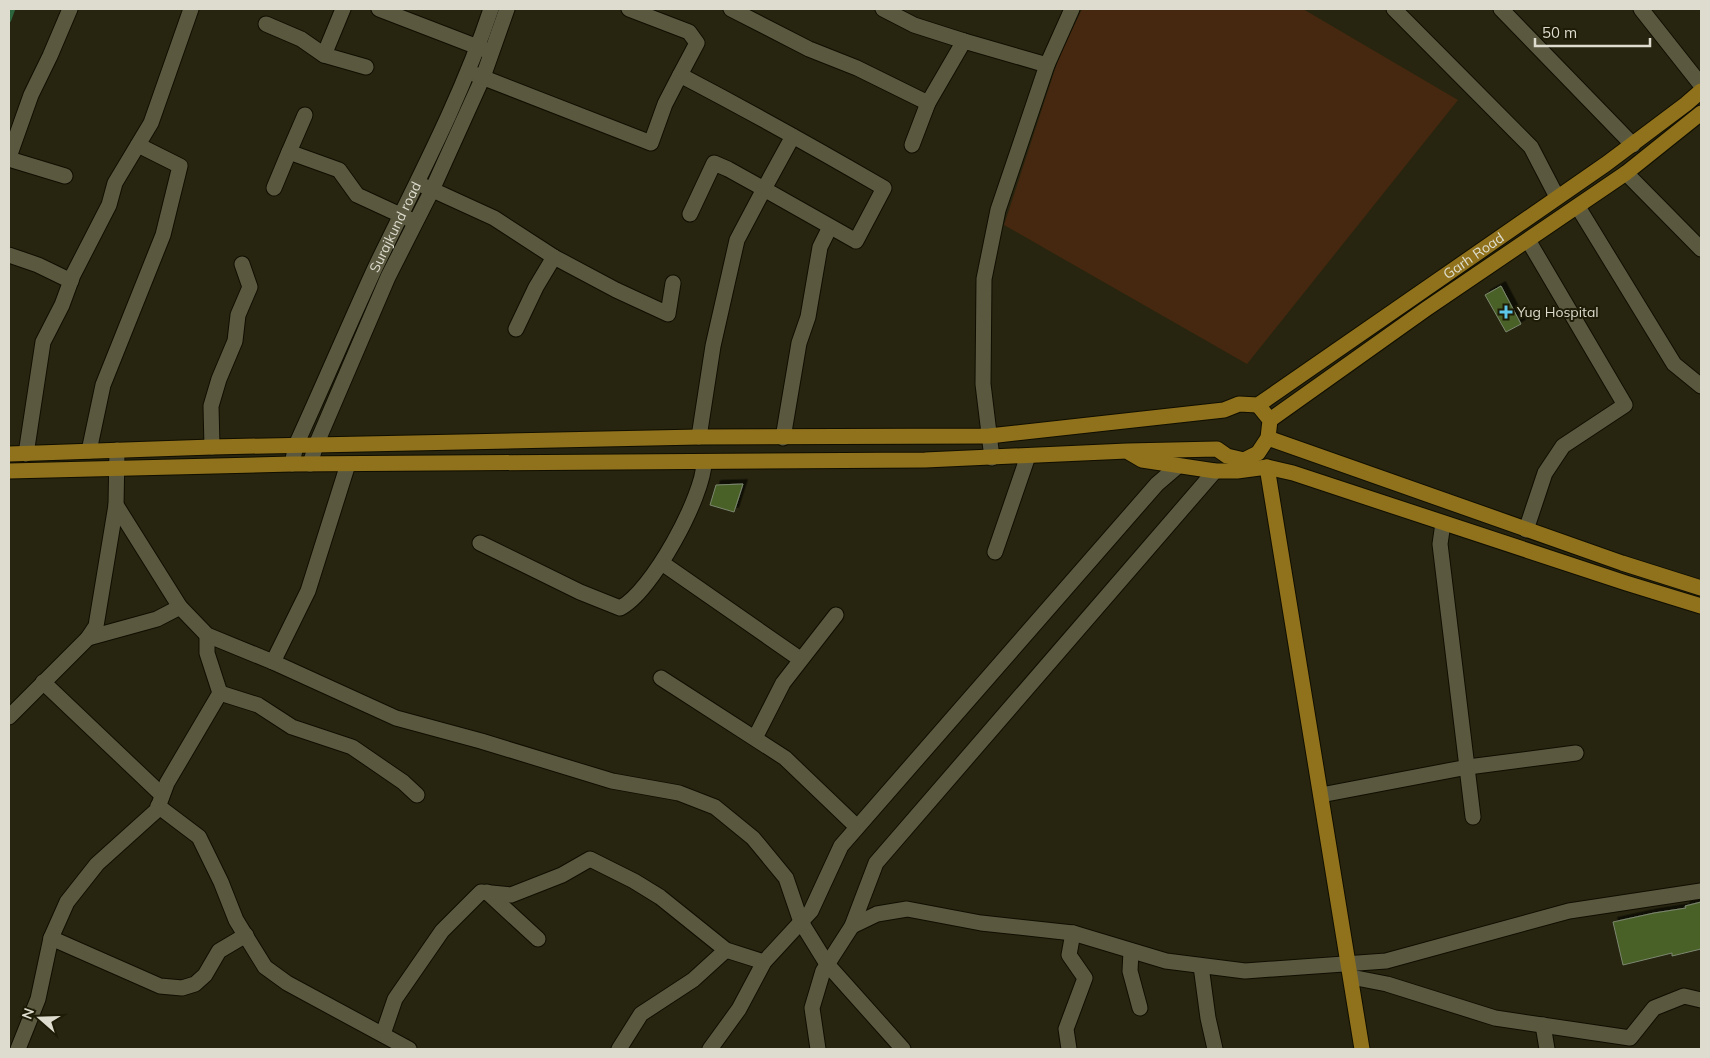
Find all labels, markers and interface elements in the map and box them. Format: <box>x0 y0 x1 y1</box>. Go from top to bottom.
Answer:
scale bar <box>1535 15 1650 47</box>
text: 50 m <box>1542 23 1577 42</box>
street label: Surajkund road <box>365 179 425 275</box>
street label: Garh Road <box>1440 228 1507 283</box>
place label: Yug Hospital <box>1516 303 1599 321</box>
marker: Yug Hospital <box>1499 305 1513 319</box>
north arrow <box>15 993 65 1043</box>
text: N <box>18 1006 38 1022</box>

